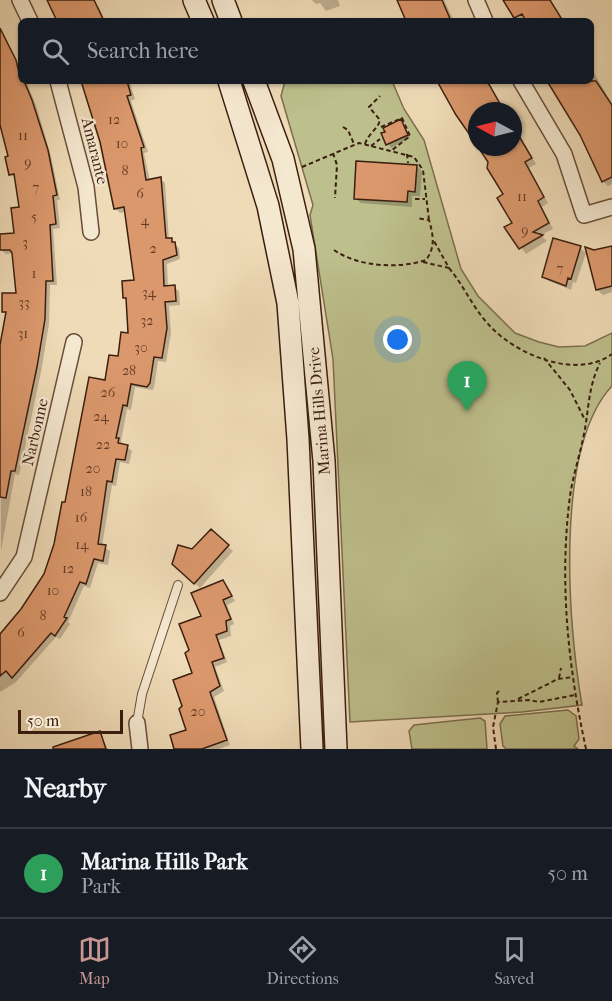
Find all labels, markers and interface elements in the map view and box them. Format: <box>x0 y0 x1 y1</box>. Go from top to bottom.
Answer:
search box <box>18 18 594 84</box>
icon: search <box>39 35 72 68</box>
text: Search here <box>87 38 199 64</box>
north arrow <box>468 102 522 156</box>
house number: 12 <box>108 111 120 128</box>
street label: Amarante <box>77 115 112 186</box>
house number: 11 <box>18 127 28 144</box>
house number: 10 <box>116 135 128 152</box>
house number: 9 <box>24 154 32 171</box>
house number: 8 <box>121 162 129 179</box>
house number: 7 <box>33 179 40 196</box>
house number: 6 <box>136 185 144 202</box>
house number: 11 <box>517 188 527 205</box>
house number: 5 <box>31 208 37 225</box>
house number: 4 <box>141 212 150 229</box>
house number: 9 <box>521 222 529 239</box>
house number: 3 <box>22 234 28 251</box>
house number: 2 <box>149 240 157 257</box>
house number: 7 <box>557 260 564 277</box>
house number: 1 <box>32 265 37 282</box>
house number: 34 <box>142 284 157 301</box>
house number: 33 <box>18 294 30 311</box>
house number: 32 <box>141 312 153 329</box>
house number: 31 <box>18 325 28 342</box>
your location <box>383 325 412 354</box>
house number: 30 <box>134 339 148 356</box>
street label: Marina Hills Drive <box>304 346 334 476</box>
house number: 28 <box>122 362 136 379</box>
pin: 1 <box>448 362 486 411</box>
house number: 26 <box>101 384 116 401</box>
street label: Narbonne <box>18 396 52 468</box>
house number: 24 <box>93 408 109 425</box>
house number: 22 <box>96 436 110 453</box>
house number: 20 <box>86 460 100 477</box>
house number: 18 <box>80 483 92 500</box>
house number: 16 <box>75 509 88 526</box>
house number: 14 <box>75 536 89 553</box>
house number: 12 <box>62 560 74 577</box>
house number: 10 <box>47 582 59 599</box>
house number: 8 <box>39 607 47 624</box>
house number: 6 <box>17 624 25 641</box>
house number: 20 <box>191 703 205 720</box>
scale bar <box>18 707 123 734</box>
text: 50 m <box>27 711 59 730</box>
text: Nearby <box>24 773 106 804</box>
text: Marina Hills Park <box>81 849 247 875</box>
text: 1 <box>40 862 47 885</box>
text: 50 m <box>547 862 588 885</box>
text: Park <box>81 875 121 898</box>
tab: Map <box>78 933 111 988</box>
tab: Directions <box>267 933 339 988</box>
tab: Saved <box>494 933 534 988</box>

